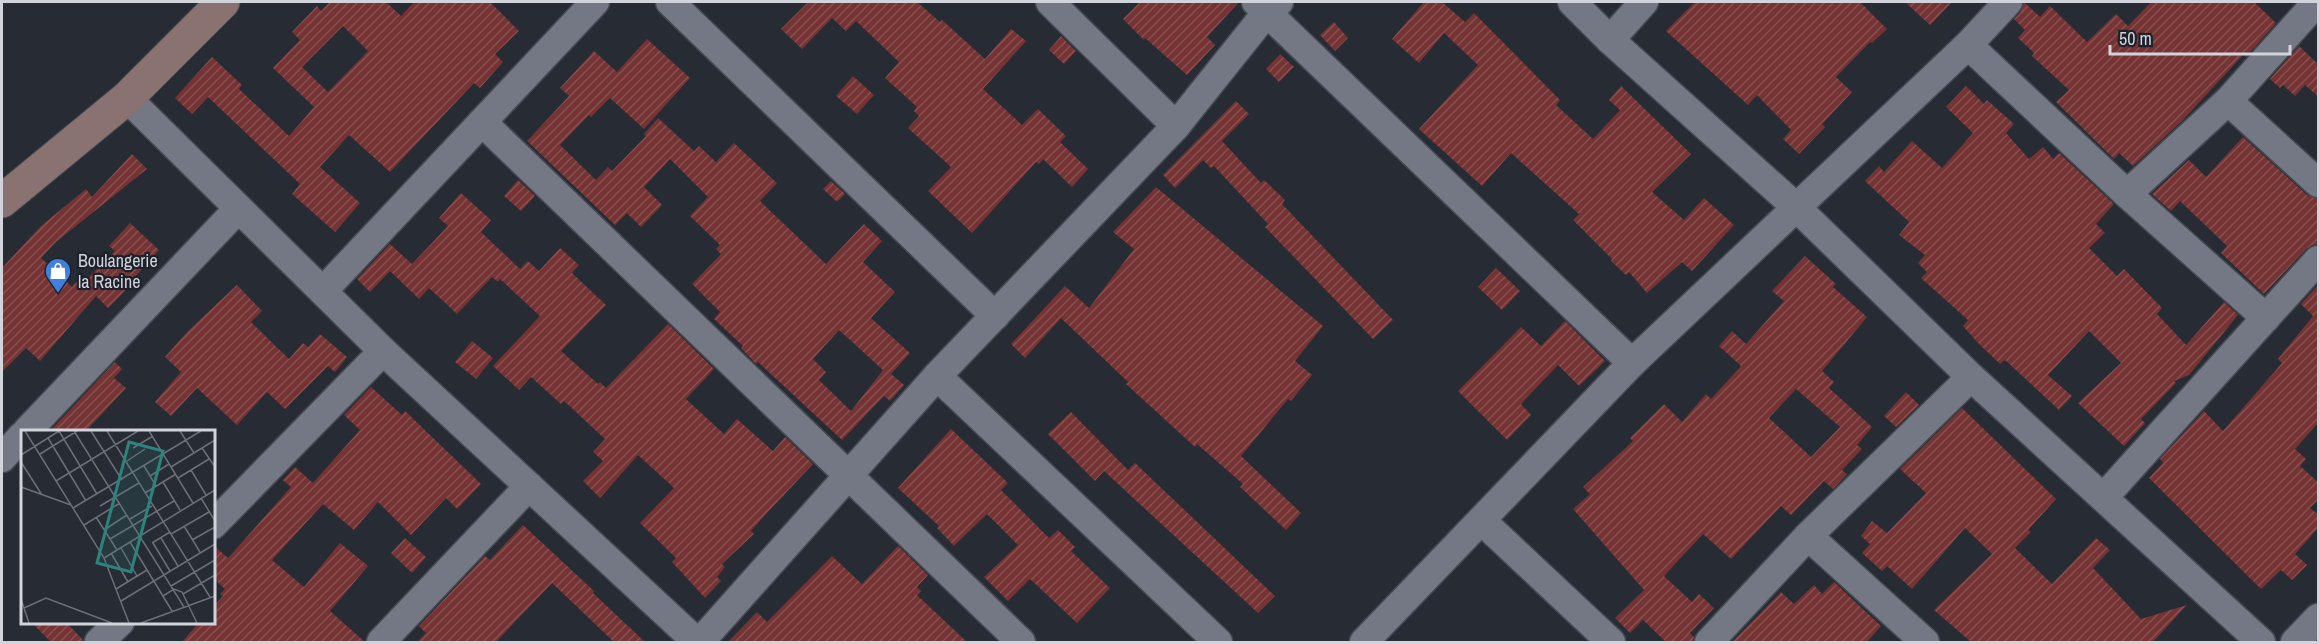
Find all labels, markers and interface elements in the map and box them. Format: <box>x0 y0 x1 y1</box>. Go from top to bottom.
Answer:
scale bar <box>2110 18 2290 56</box>
text: 50 m <box>2119 26 2152 51</box>
place label: Boulangerie la Racine <box>78 248 158 294</box>
shop icon: Boulangerie la Racine <box>43 256 73 294</box>
inset map <box>21 430 214 623</box>

